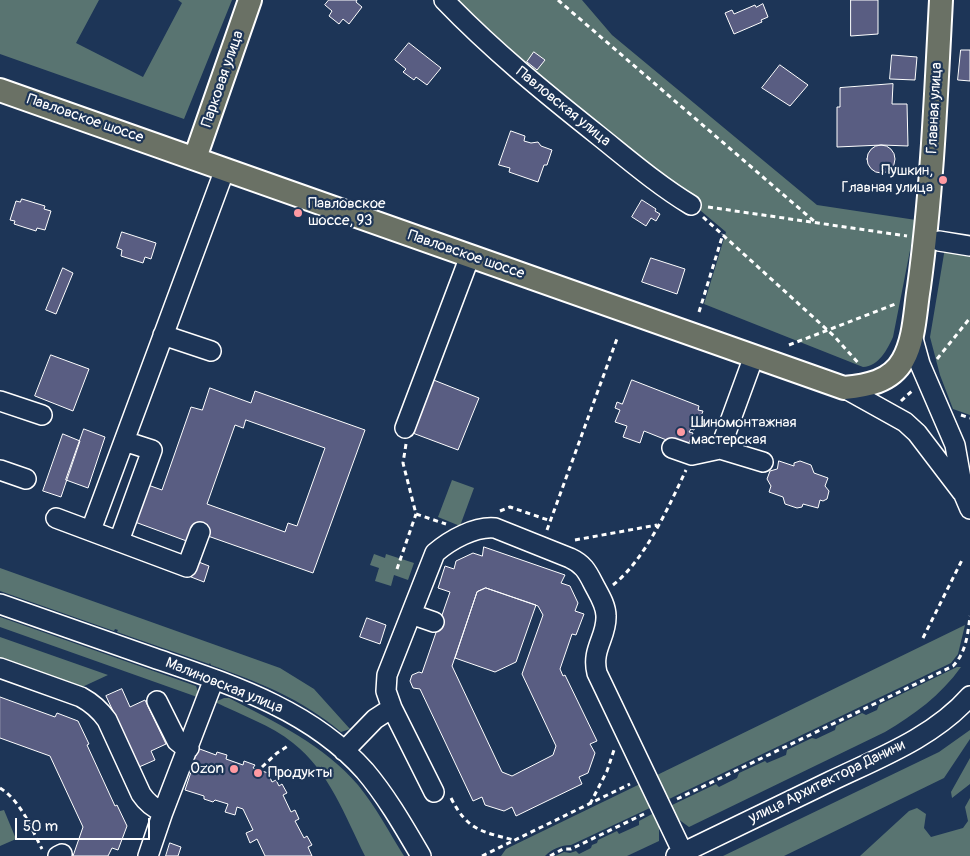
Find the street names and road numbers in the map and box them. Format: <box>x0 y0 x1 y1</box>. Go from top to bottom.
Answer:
street label: Парковая улица <box>198 28 248 130</box>
street label: Главная улица <box>924 62 946 154</box>
street label: Павловская улица <box>512 63 614 151</box>
street label: Павловское шоссе <box>24 91 146 147</box>
street label: Павловское шоссе <box>405 227 527 283</box>
street label: Малиновская улица <box>163 654 285 718</box>
street label: улица Архитектора Данини <box>746 736 908 828</box>

